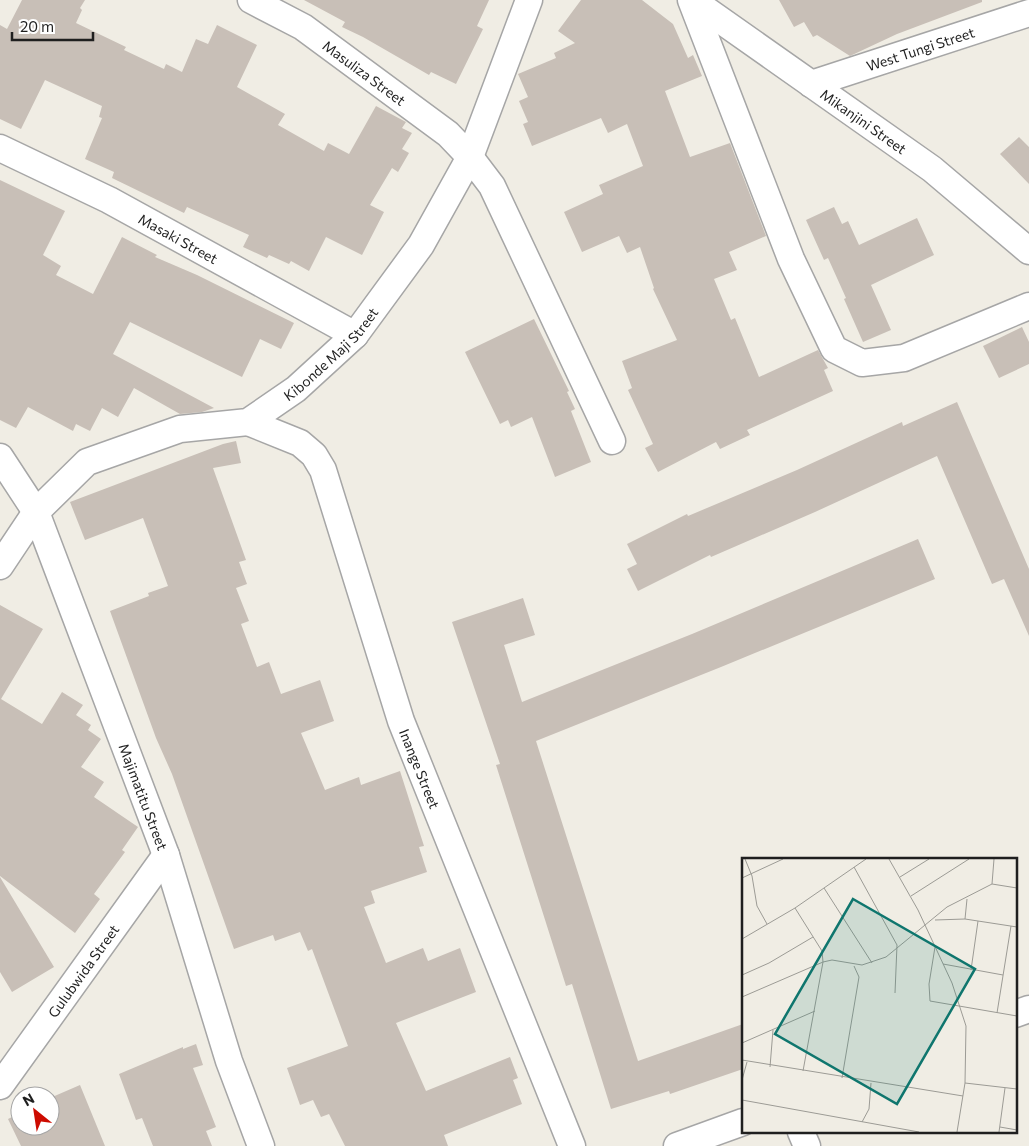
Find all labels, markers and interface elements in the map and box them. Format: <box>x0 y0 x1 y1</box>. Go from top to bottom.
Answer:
scale bar <box>12 10 94 42</box>
text: 20 m <box>20 17 54 35</box>
street label: West Tungi Street <box>864 23 977 74</box>
street label: Masuliza Street <box>320 36 409 109</box>
street label: Mikanjini Street <box>817 85 910 157</box>
street label: Masaki Street <box>136 210 221 267</box>
street label: Kibonde Maji Street <box>280 304 381 404</box>
street label: Inange Street <box>396 726 444 811</box>
street label: Majimatitu Street <box>116 741 172 852</box>
inset map <box>742 858 1016 1134</box>
street label: Gulubwida Street <box>44 921 122 1020</box>
north arrow <box>10 1086 60 1136</box>
text: N <box>19 1089 37 1109</box>

